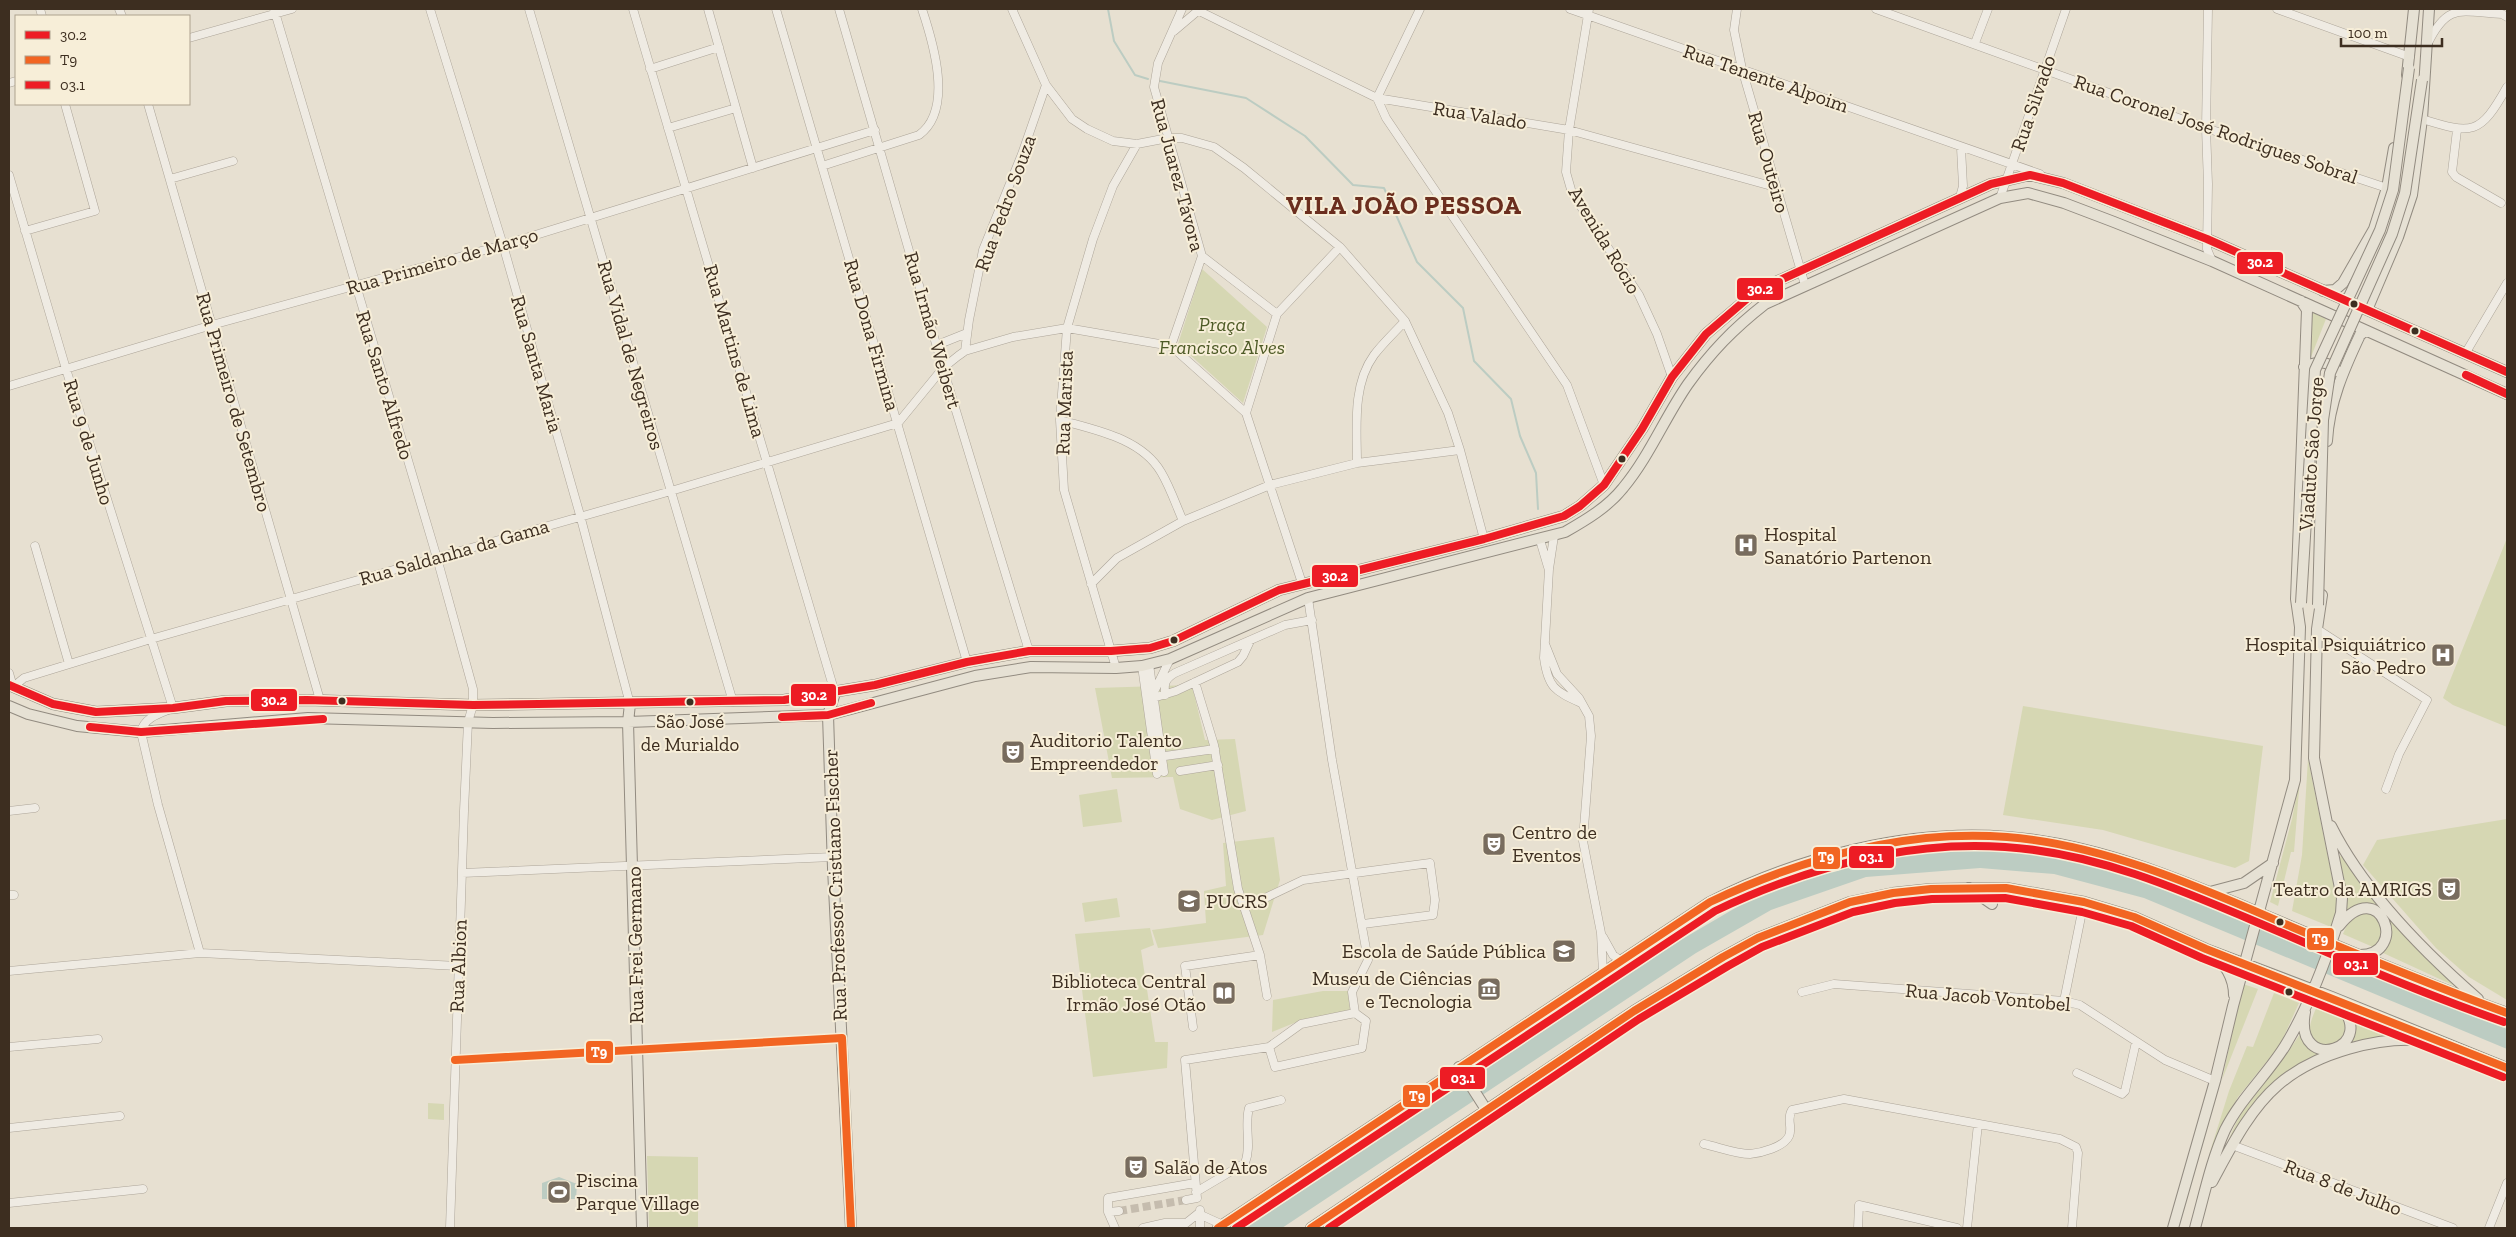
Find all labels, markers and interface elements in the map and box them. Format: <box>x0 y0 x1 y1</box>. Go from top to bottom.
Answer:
legend <box>15 15 190 105</box>
scale bar <box>2341 15 2442 47</box>
text: 100 m <box>2348 24 2387 42</box>
text: 30.2 <box>60 26 87 44</box>
street label: Rua Tenente Alpoim <box>1680 38 1853 118</box>
text: T9 <box>60 51 77 69</box>
street label: Rua Silvado <box>2005 52 2061 154</box>
street label: Rua Coronel José Rodrigues Sobral <box>2071 69 2361 189</box>
text: 03.1 <box>60 76 85 94</box>
street label: Rua Juarez Távora <box>1146 96 1210 254</box>
street label: Rua Valado <box>1431 96 1529 134</box>
street label: Rua Outeiro <box>1743 108 1795 216</box>
street label: Rua Pedro Souza <box>969 131 1041 275</box>
street label: Avenida Rócio <box>1564 182 1646 298</box>
district label: VILA JOÃO PESSOA <box>1286 190 1522 220</box>
street label: Rua Primeiro de Março <box>343 222 541 300</box>
street label: Rua Irmão Weibert <box>899 249 967 412</box>
line badge: 30.2 <box>2236 251 2284 275</box>
text: 30.2 <box>2247 254 2274 271</box>
street label: Rua Dona Firmina <box>839 256 905 414</box>
street label: Rua Vidal de Negreiros <box>592 257 670 453</box>
street label: Rua Martins de Lima <box>699 261 771 441</box>
line badge: 30.2 <box>1736 277 1784 301</box>
text: 30.2 <box>1747 281 1774 298</box>
street label: Rua Primeiro de Setembro <box>191 290 277 514</box>
street label: Rua Santa Maria <box>506 292 568 436</box>
unlabelled marker <box>2349 299 2359 309</box>
street label: Rua Santo Alfredo <box>351 307 419 463</box>
park label: Praça Francisco Alves <box>1159 312 1285 359</box>
unlabelled marker <box>2410 326 2420 336</box>
street label: Rua Marista <box>1050 350 1078 456</box>
street label: Rua 9 de Junho <box>58 376 120 508</box>
street label: Viaduto São Jorge <box>2294 376 2328 533</box>
unlabelled marker <box>1617 454 1627 464</box>
street label: Rua Saldanha da Gama <box>356 513 552 591</box>
place label: Hospital Sanatório Partenon <box>1764 522 1932 569</box>
hospital icon: Hospital Sanatório Partenon <box>1733 532 1759 558</box>
line badge: 30.2 <box>1311 564 1359 588</box>
text: 30.2 <box>1322 568 1349 585</box>
place label: Hospital Psiquiátrico São Pedro <box>2245 632 2426 679</box>
unlabelled marker <box>1169 635 1179 645</box>
hospital icon: Hospital Psiquiátrico São Pedro <box>2430 642 2456 668</box>
line badge: 30.2 <box>790 683 837 707</box>
text: 30.2 <box>801 687 828 704</box>
line badge: 30.2 <box>250 688 298 712</box>
text: 30.2 <box>261 692 288 709</box>
unlabelled marker <box>337 696 347 706</box>
marker: São José de Murialdo <box>685 697 695 707</box>
place label: São José de Murialdo <box>641 710 739 756</box>
place label: Auditorio Talento Empreendedor <box>1030 728 1182 775</box>
theatre icon: Auditorio Talento Empreendedor <box>1000 739 1026 765</box>
street label: Rua Professor Cristiano Fischer <box>818 749 852 1021</box>
place label: Centro de Eventos <box>1512 820 1597 867</box>
theatre icon: Centro de Eventos <box>1481 831 1507 857</box>
line badge: 03.1 <box>1848 845 1895 869</box>
line badge: T9 <box>1812 846 1841 870</box>
text: T9 <box>1818 849 1835 866</box>
text: 03.1 <box>1859 849 1884 866</box>
street label: Rua Frei Germano <box>622 866 648 1024</box>
theatre icon: Teatro da AMRIGS <box>2436 876 2462 902</box>
place label: Teatro da AMRIGS <box>2273 877 2432 901</box>
school or university icon: PUCRS <box>1176 888 1202 914</box>
place label: PUCRS <box>1206 889 1268 913</box>
unlabelled marker <box>2275 917 2285 927</box>
street label: Rua Albion <box>444 918 472 1013</box>
line badge: T9 <box>2306 927 2335 951</box>
text: T9 <box>2312 931 2329 948</box>
school or university icon: Escola de Saúde Pública <box>1551 938 1577 964</box>
place label: Escola de Saúde Pública <box>1342 939 1546 963</box>
line badge: 03.1 <box>2332 952 2379 976</box>
text: 03.1 <box>2344 956 2369 973</box>
place label: Museu de Ciências e Tecnologia <box>1312 966 1472 1013</box>
place label: Biblioteca Central Irmão José Otão <box>1052 969 1206 1016</box>
museum icon: Museu de Ciências e Tecnologia <box>1476 976 1502 1002</box>
street label: Rua Jacob Vontobel <box>1904 978 2072 1016</box>
library icon: Biblioteca Central Irmão José Otão <box>1211 980 1237 1006</box>
unlabelled marker <box>2284 987 2294 997</box>
line badge: T9 <box>585 1040 614 1064</box>
text: T9 <box>591 1044 608 1061</box>
line badge: 03.1 <box>1439 1066 1486 1090</box>
text: 03.1 <box>1451 1070 1476 1087</box>
line badge: T9 <box>1402 1084 1431 1108</box>
text: T9 <box>1409 1088 1426 1105</box>
theatre icon: Salão de Atos <box>1123 1154 1149 1180</box>
street label: Rua 8 de Julho <box>2281 1154 2405 1220</box>
place label: Salão de Atos <box>1154 1155 1268 1179</box>
place label: Piscina Parque Village <box>576 1168 699 1215</box>
sports icon: Piscina Parque Village <box>546 1179 572 1205</box>

